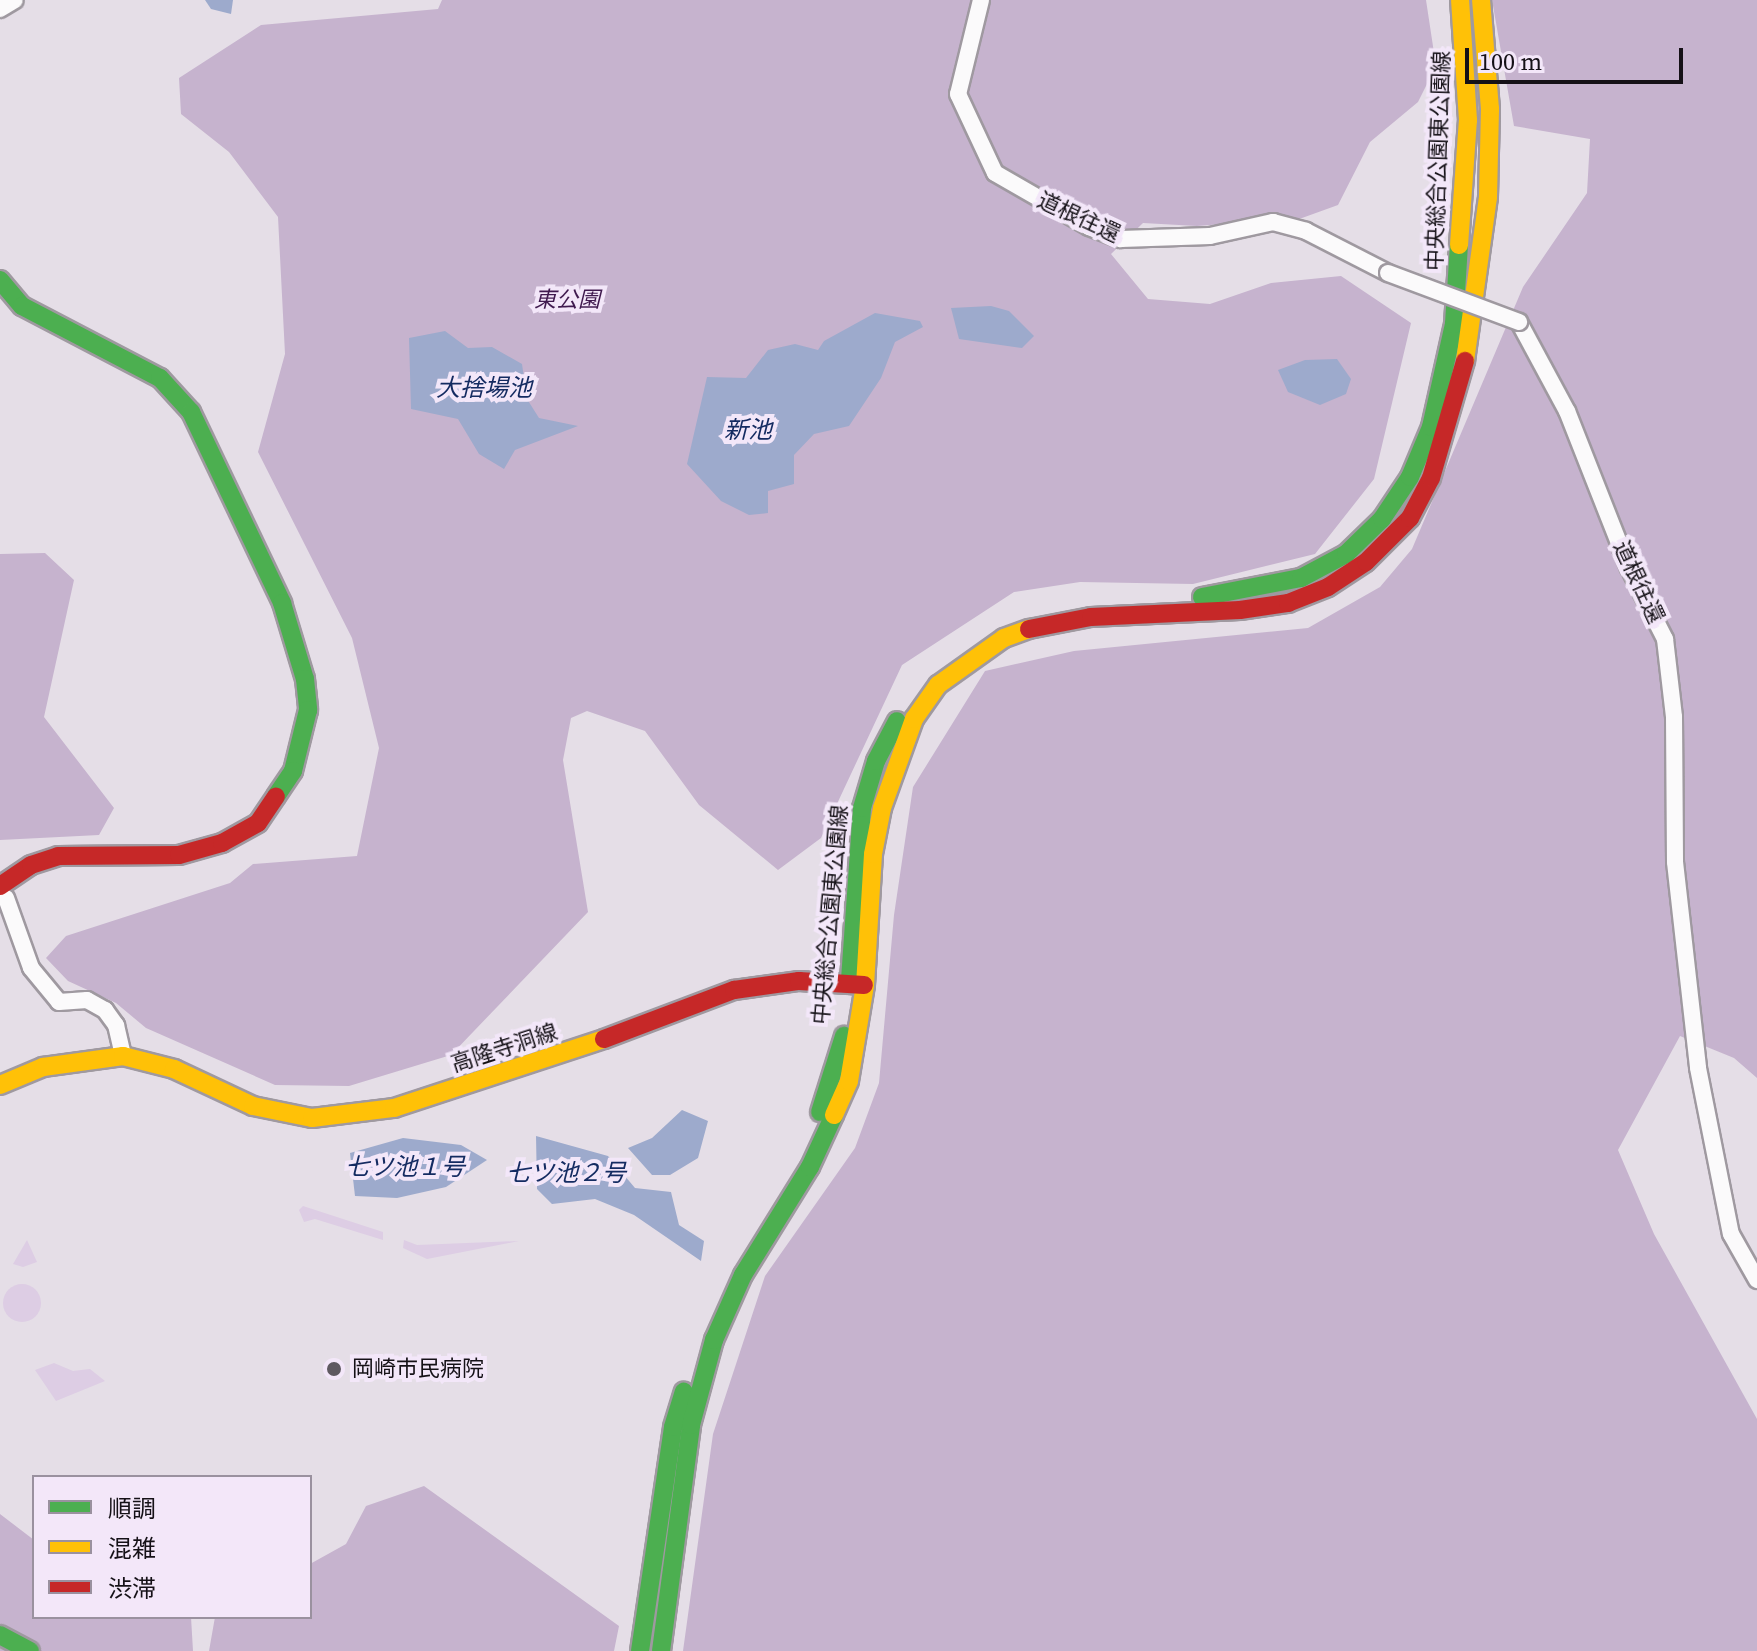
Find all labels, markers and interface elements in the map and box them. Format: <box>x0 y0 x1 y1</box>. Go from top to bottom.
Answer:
scale bar <box>1469 32 1687 82</box>
text: 100 m <box>1479 45 1542 78</box>
street label: 中央総合公園東公園線 <box>1421 51 1455 271</box>
street label: 道根往還 <box>1034 186 1124 248</box>
park label: 東公園 <box>534 287 600 313</box>
water label: 大捨場池 <box>436 374 532 402</box>
water label: 新池 <box>724 416 772 444</box>
street label: 道根往還 <box>1608 537 1670 627</box>
street label: 中央総合公園東公園線 <box>807 804 853 1026</box>
street label: 高隆寺洞線 <box>448 1018 560 1078</box>
water label: 七ツ池１号 <box>345 1153 465 1181</box>
water label: 七ツ池２号 <box>506 1159 626 1187</box>
place label: 岡崎市民病院 <box>352 1356 484 1382</box>
marker: 岡崎市民病院 <box>323 1358 345 1380</box>
legend <box>32 1475 312 1619</box>
text: 順調 <box>108 1492 156 1525</box>
text: 混雑 <box>108 1532 156 1565</box>
text: 渋滞 <box>108 1572 156 1605</box>

